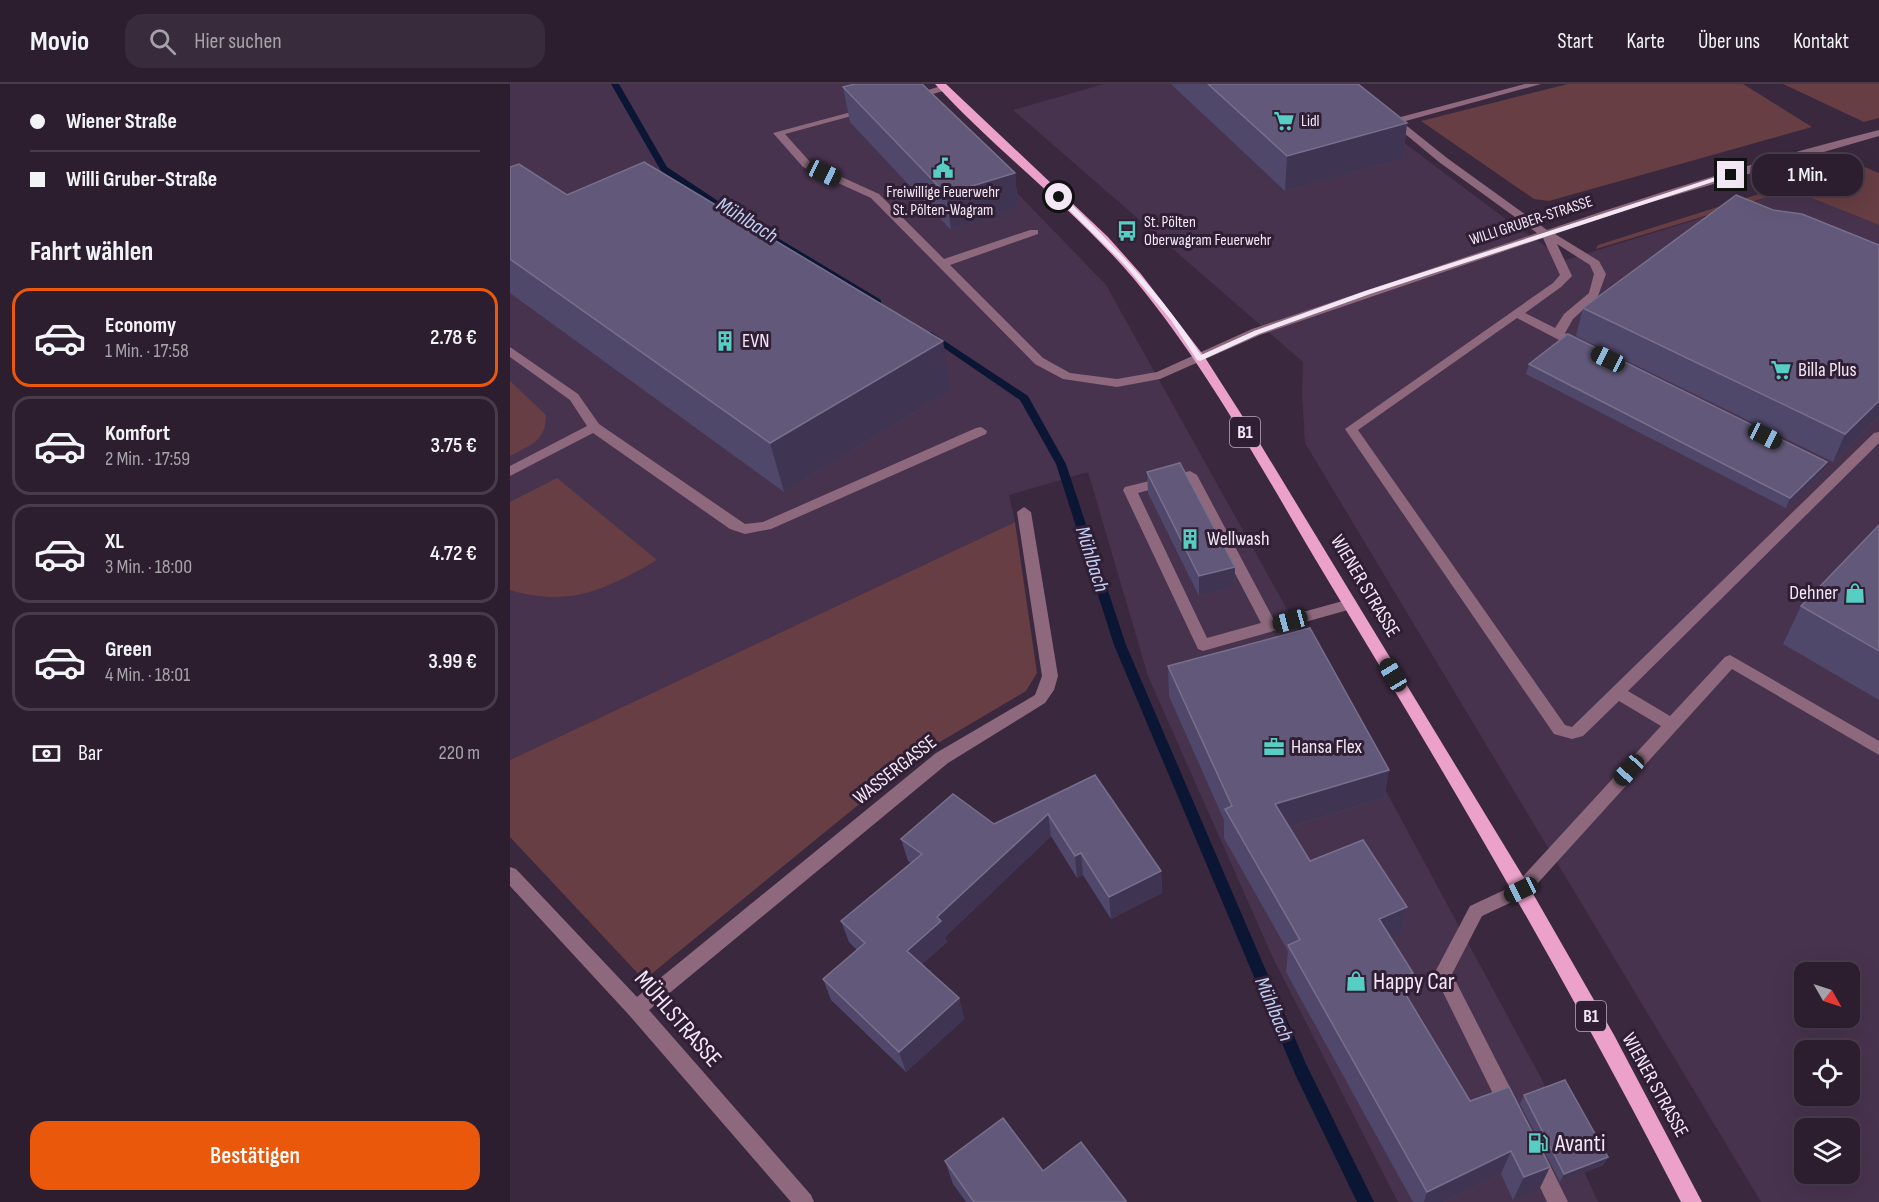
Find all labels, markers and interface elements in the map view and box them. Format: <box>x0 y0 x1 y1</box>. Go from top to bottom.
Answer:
search box <box>125 14 545 68</box>
text: Movio <box>30 25 89 58</box>
icon: search <box>146 25 179 58</box>
text: Hier suchen <box>194 28 282 55</box>
text: Start <box>1557 29 1594 54</box>
text: Karte <box>1627 29 1665 54</box>
text: Über uns <box>1698 29 1760 54</box>
text: Kontakt <box>1793 29 1849 54</box>
text: Wiener Straße <box>66 108 177 135</box>
supermarket icon: Lidl <box>1272 109 1296 133</box>
place label: Lidl <box>1301 112 1320 131</box>
callout: 1 Min. <box>1752 154 1863 196</box>
public building icon: Freiwillige Feuerwehr St. Pölten-Wagram <box>931 156 955 180</box>
car <box>804 157 844 189</box>
route end <box>1717 161 1744 188</box>
text: 1 Min. <box>1788 163 1827 187</box>
text: Willi Gruber-Straße <box>66 166 217 193</box>
place label: Freiwillige Feuerwehr St. Pölten-Wagram <box>886 183 1000 220</box>
route start <box>1045 183 1072 210</box>
water label: Mühlbach <box>712 192 782 249</box>
street label: WILLI GRUBER-STRASSE <box>1467 192 1595 250</box>
place label: St. Pölten Oberwagram Feuerwehr <box>1144 213 1272 250</box>
bus stop icon: St. Pölten Oberwagram Feuerwehr <box>1115 219 1139 243</box>
text: Fahrt wählen <box>30 236 153 268</box>
icon: car <box>33 311 87 365</box>
text: Economy <box>105 312 176 339</box>
text: 2.78 € <box>430 324 477 351</box>
building icon: EVN <box>713 329 737 353</box>
place label: EVN <box>742 329 769 353</box>
text: 1 Min. · 17:58 <box>105 339 189 363</box>
car <box>1588 343 1628 375</box>
supermarket icon: Billa Plus <box>1769 358 1793 382</box>
place label: Billa Plus <box>1798 358 1857 382</box>
road number: B1 <box>1230 417 1260 447</box>
icon: car <box>33 419 87 473</box>
text: Komfort <box>105 420 170 447</box>
car <box>1745 420 1785 452</box>
text: 3.75 € <box>430 432 477 459</box>
text: 2 Min. · 17:59 <box>105 447 190 471</box>
water label: Mühlbach <box>1070 523 1114 595</box>
icon: car <box>33 527 87 581</box>
building icon: Wellwash <box>1178 527 1202 551</box>
place label: Wellwash <box>1207 527 1270 551</box>
text: XL <box>105 528 124 555</box>
street label: WIENER STRASSE <box>1325 530 1405 642</box>
text: 4.72 € <box>430 540 477 567</box>
text: 3 Min. · 18:00 <box>105 555 192 579</box>
place label: Dehner <box>1789 581 1838 605</box>
shop icon: Dehner <box>1843 581 1867 605</box>
car <box>1270 608 1310 634</box>
icon: car <box>33 635 87 689</box>
text: Green <box>105 636 152 663</box>
text: 3.99 € <box>428 648 477 675</box>
car <box>1376 655 1410 695</box>
text: 4 Min. · 18:01 <box>105 663 190 687</box>
street label: WASSERGASSE <box>849 730 941 810</box>
office icon: Hansa Flex <box>1262 735 1286 759</box>
place label: Hansa Flex <box>1291 735 1363 759</box>
icon: cash <box>30 737 63 770</box>
text: Bar <box>78 740 103 767</box>
text: 220 m <box>439 741 480 765</box>
car <box>1610 751 1648 789</box>
car <box>1501 874 1541 906</box>
north arrow <box>1794 962 1860 1028</box>
map controls <box>1794 962 1860 1184</box>
street label: MÜHLSTRASSE <box>628 965 728 1073</box>
place label: Happy Car <box>1373 967 1455 996</box>
shop icon: Happy Car <box>1344 969 1368 993</box>
water label: Mühlbach <box>1249 973 1299 1045</box>
road number: B1 <box>1576 1001 1606 1031</box>
street label: WIENER STRASSE <box>1617 1029 1693 1141</box>
button: locate <box>1794 1040 1860 1106</box>
button: layers <box>1794 1118 1860 1184</box>
button: Bestätigen <box>30 1121 480 1190</box>
place label: Avanti <box>1554 1129 1605 1158</box>
fuel station icon: Avanti <box>1526 1131 1550 1155</box>

